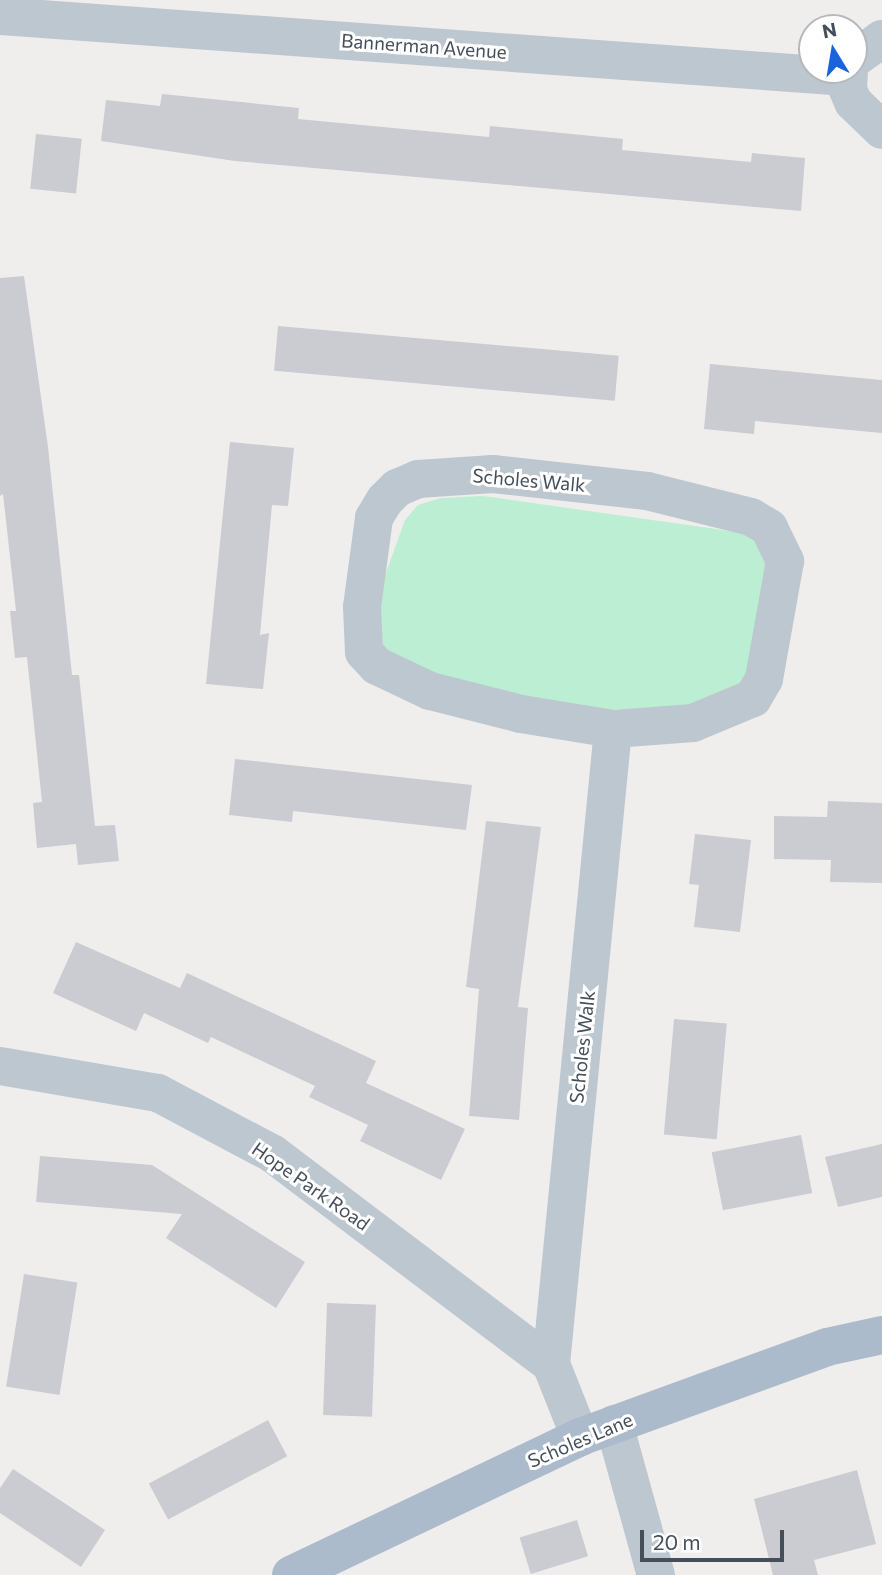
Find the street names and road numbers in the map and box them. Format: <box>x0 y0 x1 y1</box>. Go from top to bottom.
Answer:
street label: Bannerman Avenue <box>340 29 508 63</box>
street label: Scholes Walk <box>472 464 586 496</box>
street label: Scholes Walk <box>565 989 599 1105</box>
street label: Hope Park Road <box>248 1137 374 1235</box>
street label: Scholes Lane <box>524 1408 636 1472</box>

